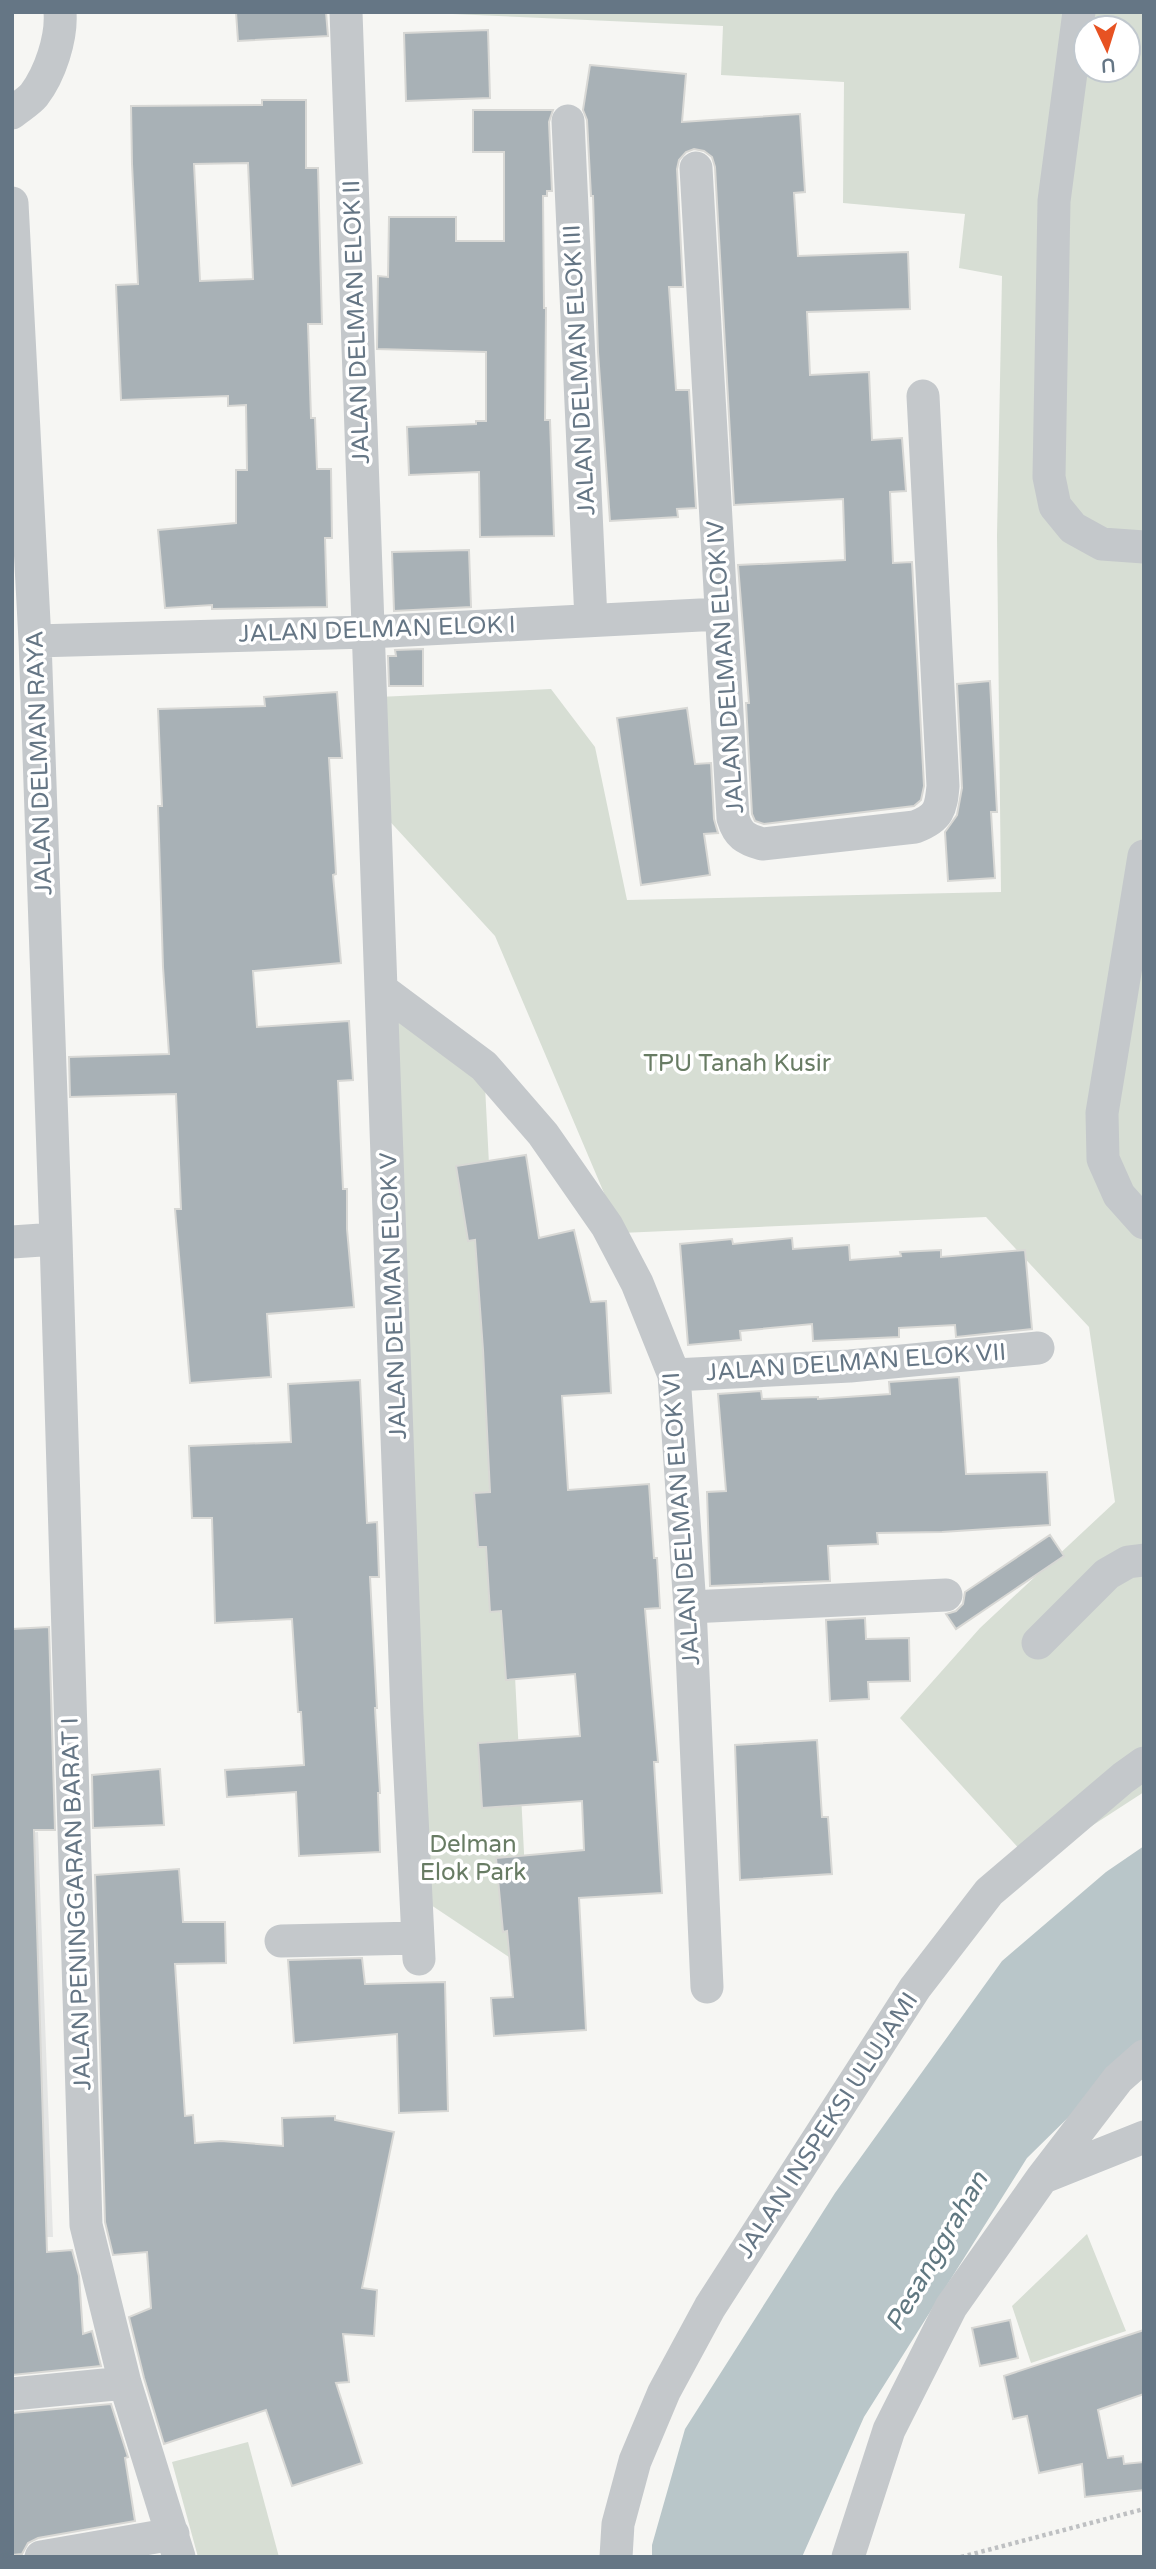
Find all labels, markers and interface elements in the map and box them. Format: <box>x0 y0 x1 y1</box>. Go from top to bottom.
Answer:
north arrow <box>1072 14 1142 84</box>
text: U <box>1100 53 1116 76</box>
street label: JALAN DELMAN ELOK II <box>337 179 376 465</box>
street label: JALAN DELMAN ELOK III <box>557 224 602 516</box>
street label: JALAN DELMAN ELOK IV <box>701 519 750 815</box>
street label: JALAN DELMAN ELOK I <box>238 610 516 649</box>
street label: JALAN DELMAN RAYA <box>20 630 59 896</box>
park label: TPU Tanah Kusir <box>643 1049 832 1078</box>
street label: JALAN DELMAN ELOK V <box>374 1152 413 1440</box>
street label: JALAN DELMAN ELOK VII <box>705 1338 1007 1387</box>
street label: JALAN DELMAN ELOK VI <box>657 1371 706 1667</box>
street label: JALAN PENINGGARAN BARAT I <box>55 1717 98 2091</box>
park label: Delman Elok Park <box>420 1830 526 1887</box>
street label: JALAN INSPEKSI ULUJAMI <box>731 1987 924 2264</box>
water label: Pesanggrahan <box>878 2165 995 2336</box>

